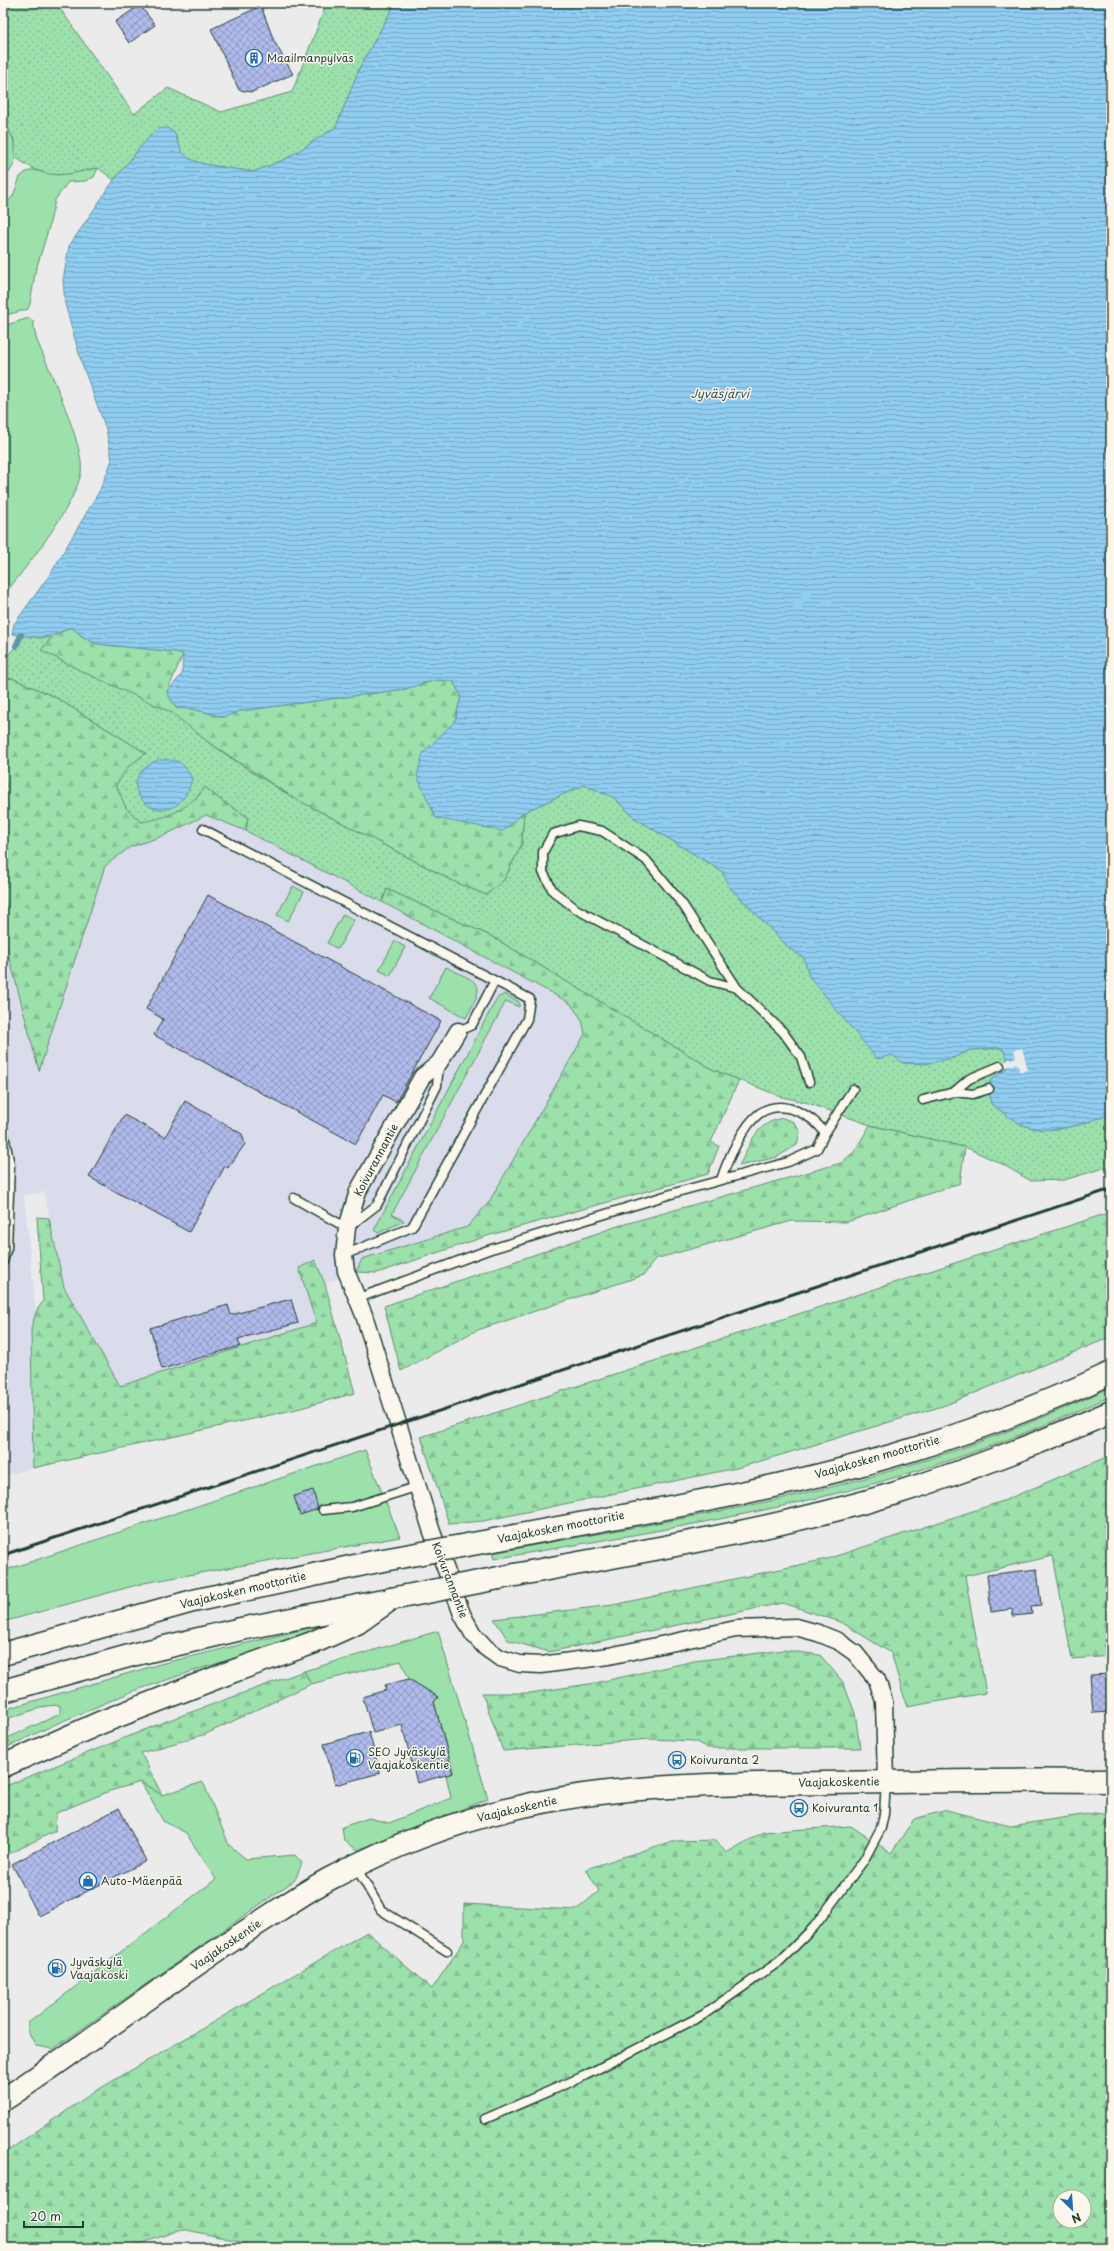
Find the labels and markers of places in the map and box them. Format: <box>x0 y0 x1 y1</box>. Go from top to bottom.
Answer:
building icon: Maailmanpylväs <box>244 48 264 68</box>
place label: Maailmanpylväs <box>267 49 354 66</box>
place label: SEO Jyväskylä Vaajakoskentie <box>368 1743 449 1773</box>
fuel station icon: SEO Jyväskylä Vaajakoskentie <box>345 1748 365 1768</box>
bus stop icon: Koivuranta 2 <box>667 1750 687 1770</box>
place label: Koivuranta 2 <box>690 1751 759 1768</box>
bus stop icon: Koivuranta 1 <box>789 1798 809 1818</box>
place label: Koivuranta 1 <box>812 1799 878 1816</box>
shop icon: Auto-Mäenpää <box>78 1871 98 1891</box>
place label: Auto-Mäenpää <box>101 1872 182 1889</box>
place label: Jyväskylä Vaajakoski <box>70 1953 128 1983</box>
fuel station icon: Jyväskylä Vaajakoski <box>47 1958 67 1978</box>

